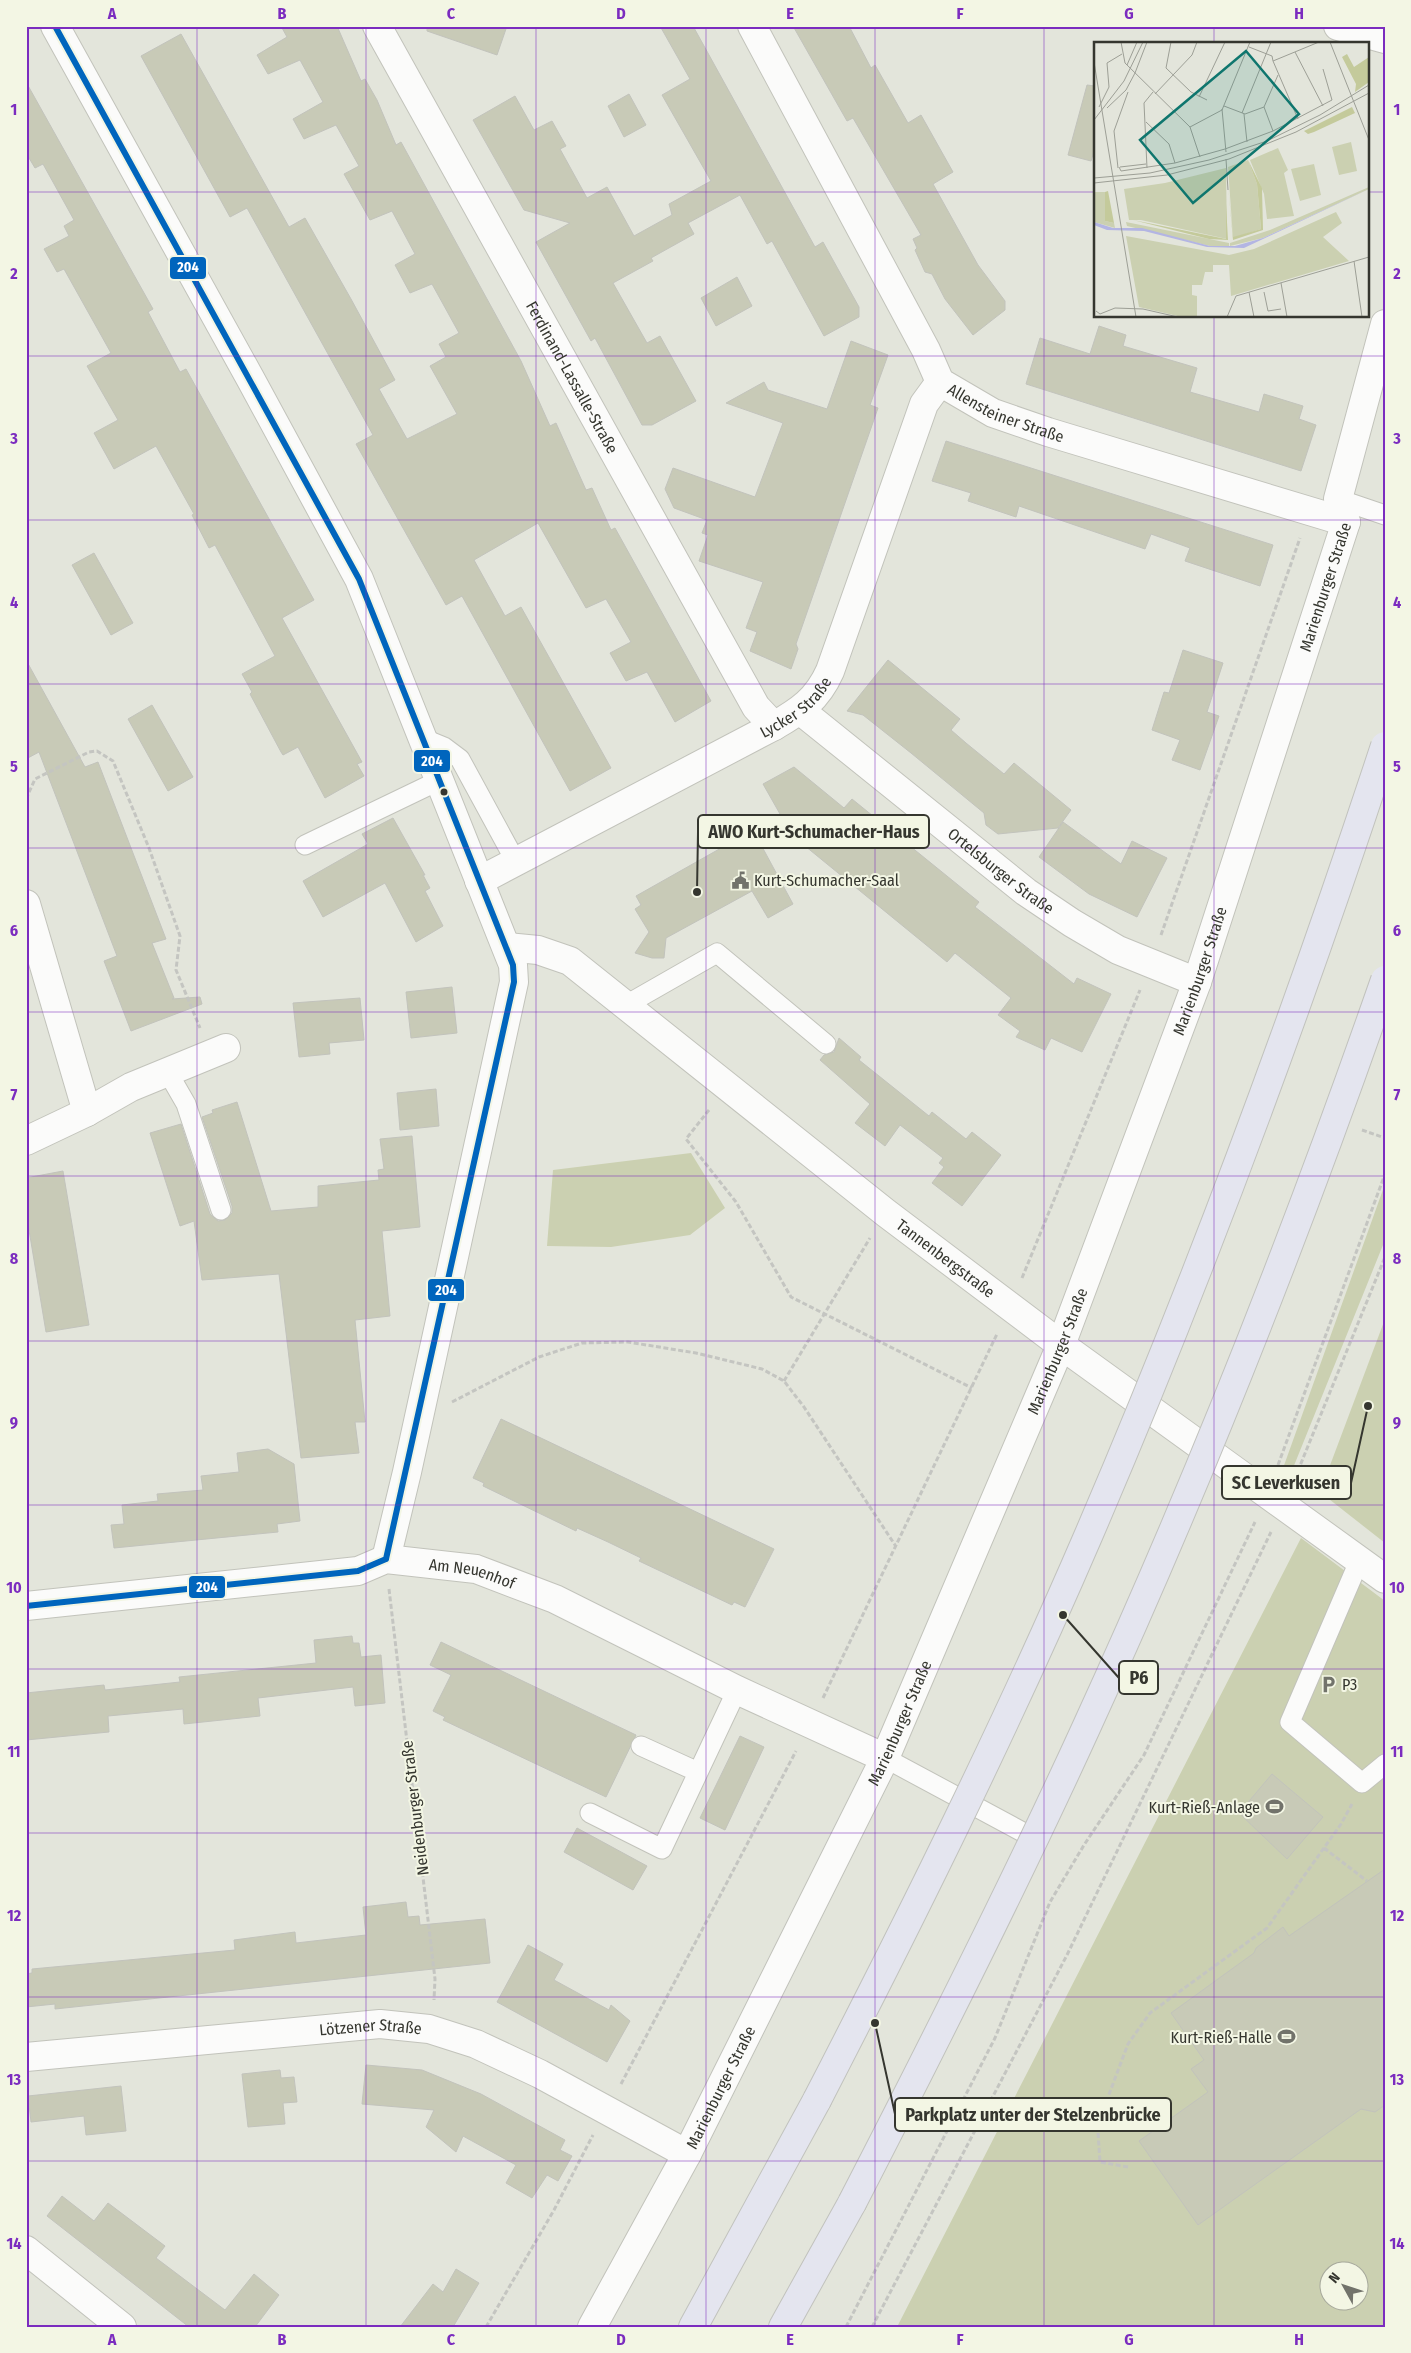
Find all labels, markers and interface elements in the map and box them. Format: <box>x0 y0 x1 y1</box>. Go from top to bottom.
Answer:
text: A <box>107 4 117 23</box>
text: B <box>278 4 287 23</box>
text: C <box>447 4 456 23</box>
text: D <box>616 4 626 23</box>
text: E <box>786 4 794 23</box>
text: F <box>956 4 964 23</box>
text: G <box>1124 4 1134 23</box>
text: H <box>1294 4 1304 23</box>
inset map <box>1094 42 1368 318</box>
text: 1 <box>11 100 17 119</box>
text: 1 <box>1394 100 1400 119</box>
line badge: 204 <box>169 256 207 280</box>
text: 204 <box>176 259 199 276</box>
text: 2 <box>9 264 18 283</box>
text: 2 <box>1392 264 1401 283</box>
street label: Ferdinand-Lassalle-Straße <box>523 298 622 457</box>
street label: Allensteiner Straße <box>944 379 1066 446</box>
text: 3 <box>9 429 18 448</box>
text: 3 <box>1392 429 1401 448</box>
street label: Marienburger Straße <box>1295 520 1355 654</box>
text: 4 <box>10 593 18 612</box>
text: 4 <box>1393 593 1401 612</box>
street label: Lycker Straße <box>756 673 835 741</box>
line badge: 204 <box>413 749 451 773</box>
text: 204 <box>420 753 443 770</box>
text: 5 <box>10 757 18 776</box>
text: 5 <box>1393 757 1401 776</box>
unlabelled marker <box>439 787 449 797</box>
callout: AWO Kurt-Schumacher-Haus <box>698 815 929 848</box>
text: AWO Kurt-Schumacher-Haus <box>707 821 920 843</box>
street label: Ortelsburger Straße <box>944 824 1058 918</box>
public building icon: Kurt-Schumacher-Saal <box>730 870 750 890</box>
place label: Kurt-Schumacher-Saal <box>754 871 899 890</box>
street label: Marienburger Straße <box>1168 904 1230 1038</box>
text: 6 <box>10 921 18 940</box>
text: 6 <box>1393 921 1401 940</box>
text: 7 <box>11 1085 18 1104</box>
text: 7 <box>1394 1085 1401 1104</box>
street label: Tannenbergstraße <box>893 1215 999 1301</box>
text: 8 <box>10 1249 19 1268</box>
text: 8 <box>1393 1249 1402 1268</box>
line badge: 204 <box>427 1278 465 1302</box>
text: 204 <box>434 1282 457 1299</box>
street label: Marienburger Straße <box>1023 1285 1091 1417</box>
text: 9 <box>10 1413 18 1432</box>
text: 9 <box>1393 1413 1401 1432</box>
callout: SC Leverkusen <box>1222 1466 1351 1499</box>
text: SC Leverkusen <box>1232 1472 1340 1494</box>
street label: Am Neuenhof <box>428 1554 519 1593</box>
line badge: 204 <box>188 1575 226 1599</box>
text: 10 <box>6 1578 22 1597</box>
text: 10 <box>1389 1578 1405 1597</box>
text: 204 <box>195 1579 218 1596</box>
street label: Marienburger Straße <box>863 1657 935 1789</box>
callout: P6 <box>1119 1661 1158 1694</box>
text: P6 <box>1129 1667 1149 1689</box>
parking icon: P3 <box>1318 1674 1338 1694</box>
place label: P3 <box>1342 1675 1357 1694</box>
street label: Neidenburger Straße <box>397 1739 433 1877</box>
text: 11 <box>7 1742 21 1761</box>
text: 11 <box>1390 1742 1404 1761</box>
sports icon: Kurt-Rieß-Anlage <box>1264 1797 1284 1817</box>
place label: Kurt-Rieß-Anlage <box>1149 1798 1260 1817</box>
text: 12 <box>7 1906 22 1925</box>
text: 12 <box>1390 1906 1405 1925</box>
street label: Lötzener Straße <box>318 2014 423 2039</box>
street label: Marienburger Straße <box>682 2023 759 2152</box>
sports icon: Kurt-Rieß-Halle <box>1276 2027 1296 2047</box>
place label: Kurt-Rieß-Halle <box>1171 2028 1272 2047</box>
text: 13 <box>7 2070 22 2089</box>
text: 13 <box>1390 2070 1405 2089</box>
callout: Parkplatz unter der Stelzenbrücke <box>895 2098 1171 2131</box>
text: Parkplatz unter der Stelzenbrücke <box>905 2104 1161 2126</box>
text: 14 <box>7 2234 22 2253</box>
text: 14 <box>1390 2234 1405 2253</box>
north arrow <box>1318 2260 1368 2310</box>
text: N <box>1325 2269 1344 2287</box>
text: A <box>107 2330 117 2349</box>
text: B <box>278 2330 287 2349</box>
text: C <box>447 2330 456 2349</box>
text: D <box>616 2330 626 2349</box>
text: E <box>786 2330 794 2349</box>
text: F <box>956 2330 964 2349</box>
text: G <box>1124 2330 1134 2349</box>
text: H <box>1294 2330 1304 2349</box>

